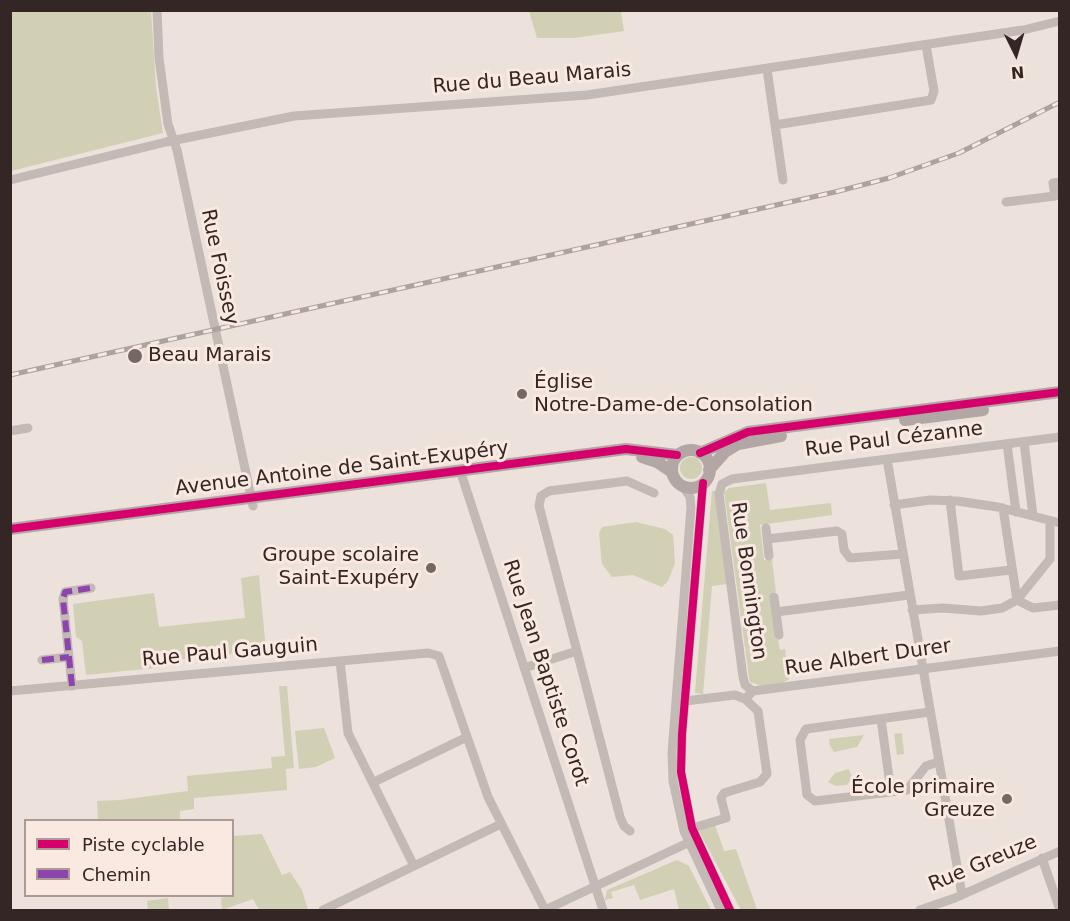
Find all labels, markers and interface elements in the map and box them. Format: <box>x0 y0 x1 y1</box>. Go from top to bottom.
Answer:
north arrow <box>986 24 1046 84</box>
street label: Rue du Beau Marais <box>432 58 632 100</box>
text: N <box>1010 62 1025 82</box>
street label: Rue Foissey <box>195 207 243 327</box>
place label: Beau Marais <box>148 344 271 368</box>
marker: Beau Marais <box>126 347 144 365</box>
place label: Église Notre-Dame-de-Consolation <box>534 371 813 418</box>
marker: Église Notre-Dame-de-Consolation <box>515 387 529 401</box>
street label: Rue Paul Cézanne <box>804 417 984 463</box>
street label: Avenue Antoine de Saint-Exupéry <box>174 437 510 501</box>
street label: Rue Bonnington <box>725 500 771 662</box>
place label: Groupe scolaire Saint-Exupéry <box>262 544 419 591</box>
street label: Rue Jean Baptiste Corot <box>497 557 593 789</box>
marker: Groupe scolaire Saint-Exupéry <box>424 561 438 575</box>
street label: Rue Paul Gauguin <box>141 633 319 673</box>
street label: Rue Albert Durer <box>783 634 953 682</box>
place label: École primaire Greuze <box>851 776 995 823</box>
marker: École primaire Greuze <box>1000 792 1014 806</box>
legend <box>24 819 234 897</box>
street label: Rue Greuze <box>925 830 1041 898</box>
text: Piste cyclable <box>82 834 205 855</box>
text: Chemin <box>82 864 151 885</box>

